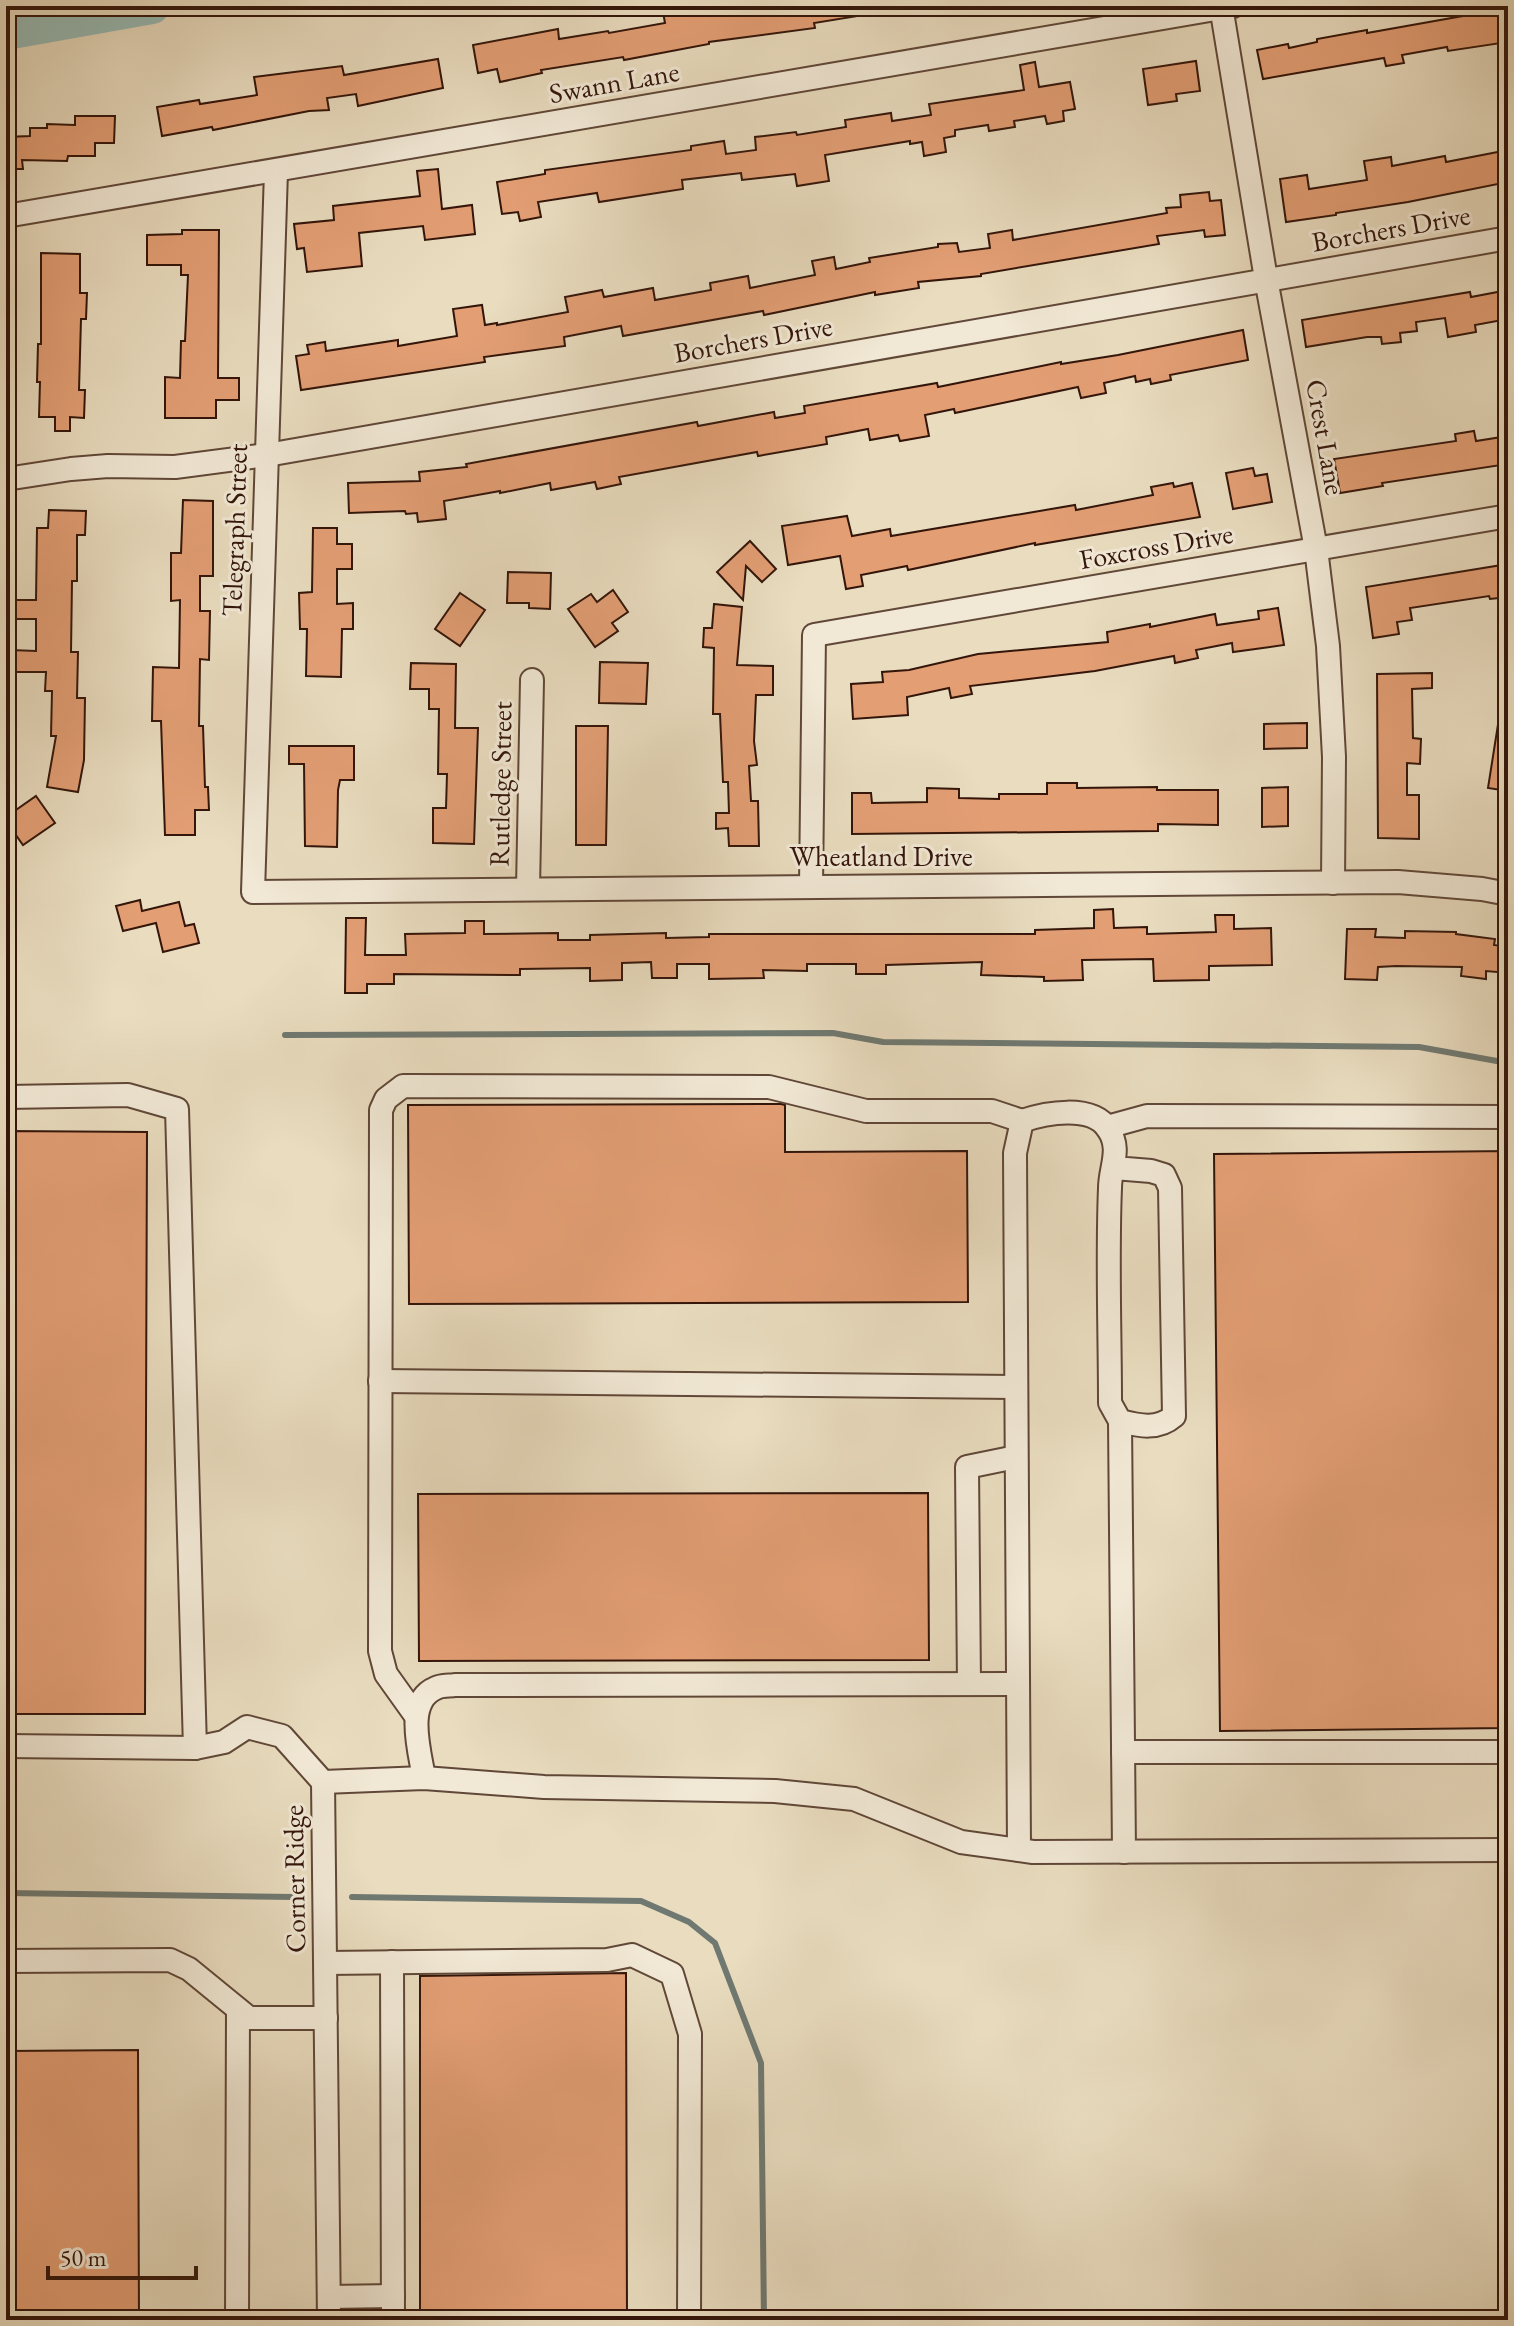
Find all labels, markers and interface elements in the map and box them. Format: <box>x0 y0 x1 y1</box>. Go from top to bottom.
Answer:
street label: Swann Lane <box>546 53 682 111</box>
street label: Borchers Drive <box>1309 196 1473 260</box>
street label: Borchers Drive <box>671 307 835 371</box>
street label: Crest Lane <box>1298 376 1354 498</box>
street label: Telegraph Street <box>213 443 255 617</box>
street label: Foxcross Drive <box>1076 515 1236 577</box>
street label: Rutledge Street <box>481 701 519 867</box>
street label: Wheatland Drive <box>789 838 973 874</box>
street label: Corner Ridge <box>275 1805 313 1953</box>
scale bar <box>48 2230 196 2280</box>
text: 50 m <box>60 2242 107 2273</box>

